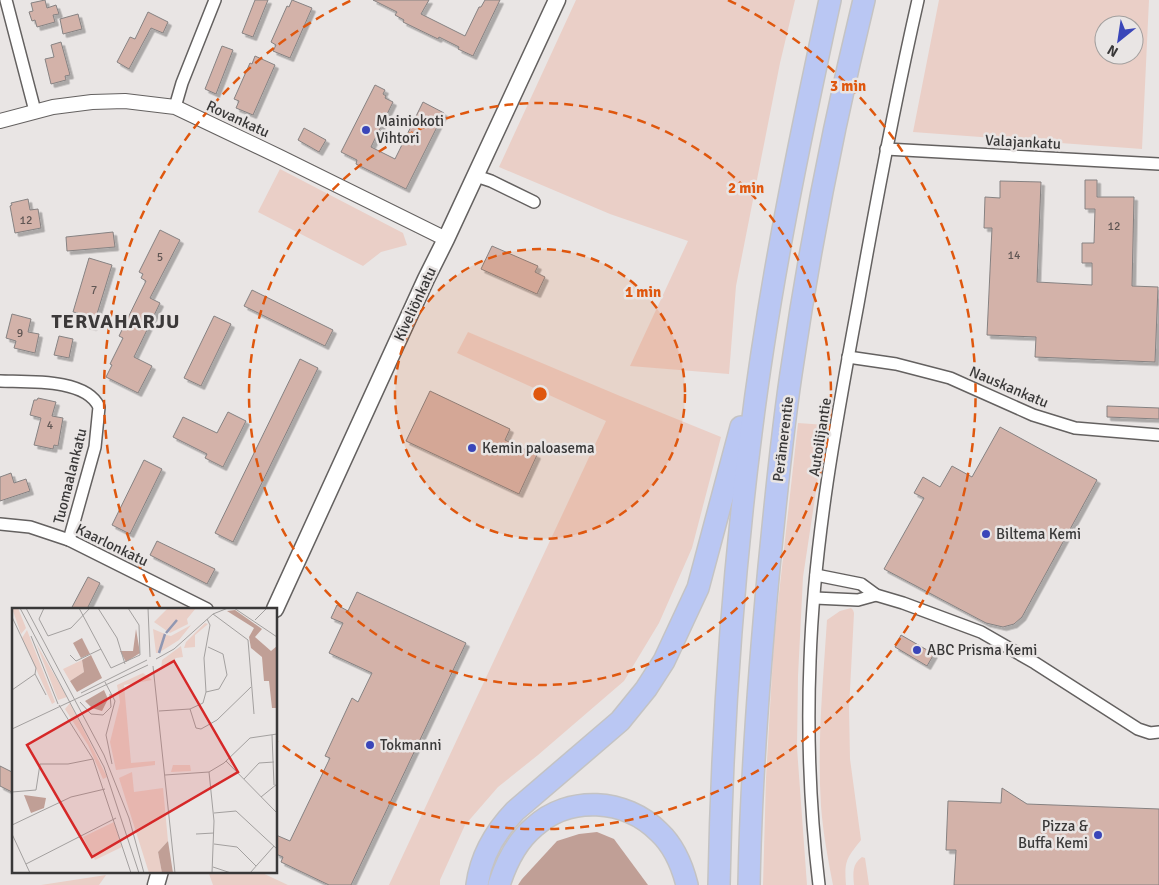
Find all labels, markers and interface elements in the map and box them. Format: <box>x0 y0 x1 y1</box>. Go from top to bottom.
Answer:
north arrow <box>1094 15 1144 65</box>
text: N <box>1104 41 1121 61</box>
text: 3 min <box>830 77 866 95</box>
street label: Rovankatu <box>204 97 272 141</box>
place label: Mainiokoti Vihtori <box>376 112 444 147</box>
marker: Mainiokoti Vihtori <box>360 124 372 136</box>
street label: Valajankatu <box>985 131 1061 153</box>
text: 2 min <box>728 179 764 197</box>
house number: 12 <box>20 213 32 228</box>
house number: 12 <box>1108 219 1120 234</box>
house number: 14 <box>1008 248 1021 263</box>
house number: 5 <box>157 250 163 265</box>
street label: Kiveliönkatu <box>390 264 440 344</box>
house number: 7 <box>91 283 97 298</box>
text: 1 min <box>625 283 661 301</box>
district label: TERVAHARJU <box>51 309 181 334</box>
house number: 9 <box>17 326 23 341</box>
street label: Nauskankatu <box>967 362 1051 412</box>
centre of rings <box>531 385 549 403</box>
street label: Perämerentie <box>769 395 797 483</box>
street label: Autoilijantie <box>805 396 835 478</box>
house number: 4 <box>47 418 54 433</box>
street label: Tuomaalankatu <box>49 426 91 526</box>
place label: Kemin paloasema <box>482 439 595 457</box>
marker: Kemin paloasema <box>466 442 478 454</box>
street label: Kaarlonkatu <box>73 520 151 570</box>
place label: Biltema Kemi <box>996 525 1081 543</box>
marker: Biltema Kemi <box>980 528 992 540</box>
inset map <box>12 608 278 872</box>
place label: ABC Prisma Kemi <box>927 641 1037 659</box>
marker: ABC Prisma Kemi <box>911 644 923 656</box>
place label: Tokmanni <box>380 736 441 754</box>
marker: Tokmanni <box>364 739 376 751</box>
place label: Pizza & Buffa Kemi <box>1018 817 1089 852</box>
marker: Pizza & Buffa Kemi <box>1092 829 1104 841</box>

